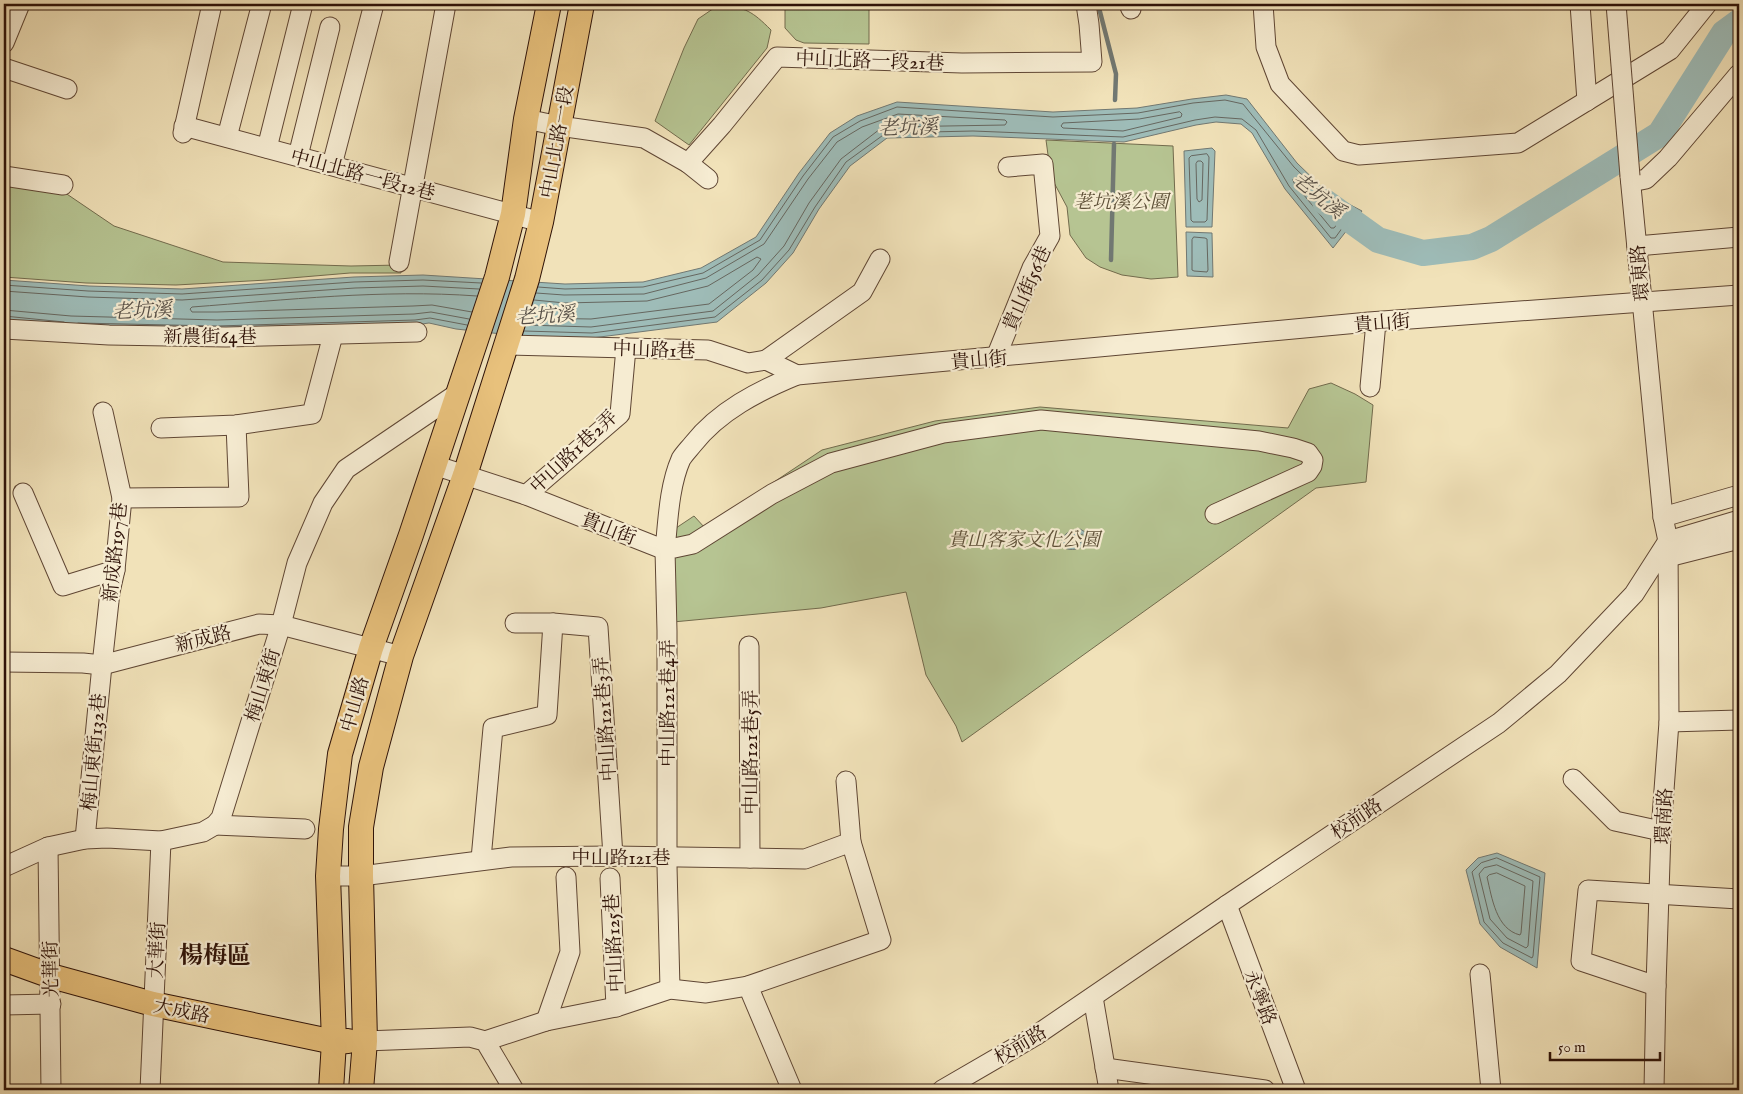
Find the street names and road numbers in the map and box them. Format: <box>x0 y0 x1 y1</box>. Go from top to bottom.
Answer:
street label: 中山北路一段21巷 <box>795 47 945 77</box>
street label: 中山北路一段 <box>536 84 580 201</box>
street label: 中山北路一段12巷 <box>287 145 438 207</box>
street label: 貴山街56巷 <box>998 242 1057 335</box>
street label: 環東路 <box>1627 243 1655 302</box>
street label: 貴山街 <box>1353 310 1412 338</box>
street label: 新農街64巷 <box>163 326 257 350</box>
street label: 中山路1巷 <box>612 338 696 364</box>
street label: 貴山街 <box>950 347 1009 375</box>
street label: 中山路1巷2弄 <box>526 406 623 499</box>
street label: 新成路197巷 <box>99 501 133 603</box>
street label: 貴山街 <box>577 508 639 551</box>
street label: 新成路 <box>173 621 234 658</box>
street label: 中山路121巷4弄 <box>657 639 681 767</box>
street label: 梅山東街 <box>241 646 287 725</box>
street label: 中山路121巷3弄 <box>590 656 622 782</box>
street label: 中山路 <box>337 674 375 735</box>
street label: 中山路121巷5弄 <box>740 690 764 814</box>
street label: 梅山東街132巷 <box>78 692 112 812</box>
street label: 環南路 <box>1652 787 1678 845</box>
street label: 校前路 <box>1327 794 1387 846</box>
street label: 中山路121巷 <box>571 847 671 871</box>
street label: 中山路125巷 <box>600 893 630 993</box>
street label: 大華街 <box>145 921 171 979</box>
street label: 光華街 <box>40 940 64 998</box>
street label: 永寧路 <box>1238 967 1281 1029</box>
street label: 大成路 <box>151 994 212 1030</box>
street label: 校前路 <box>990 1021 1052 1071</box>

